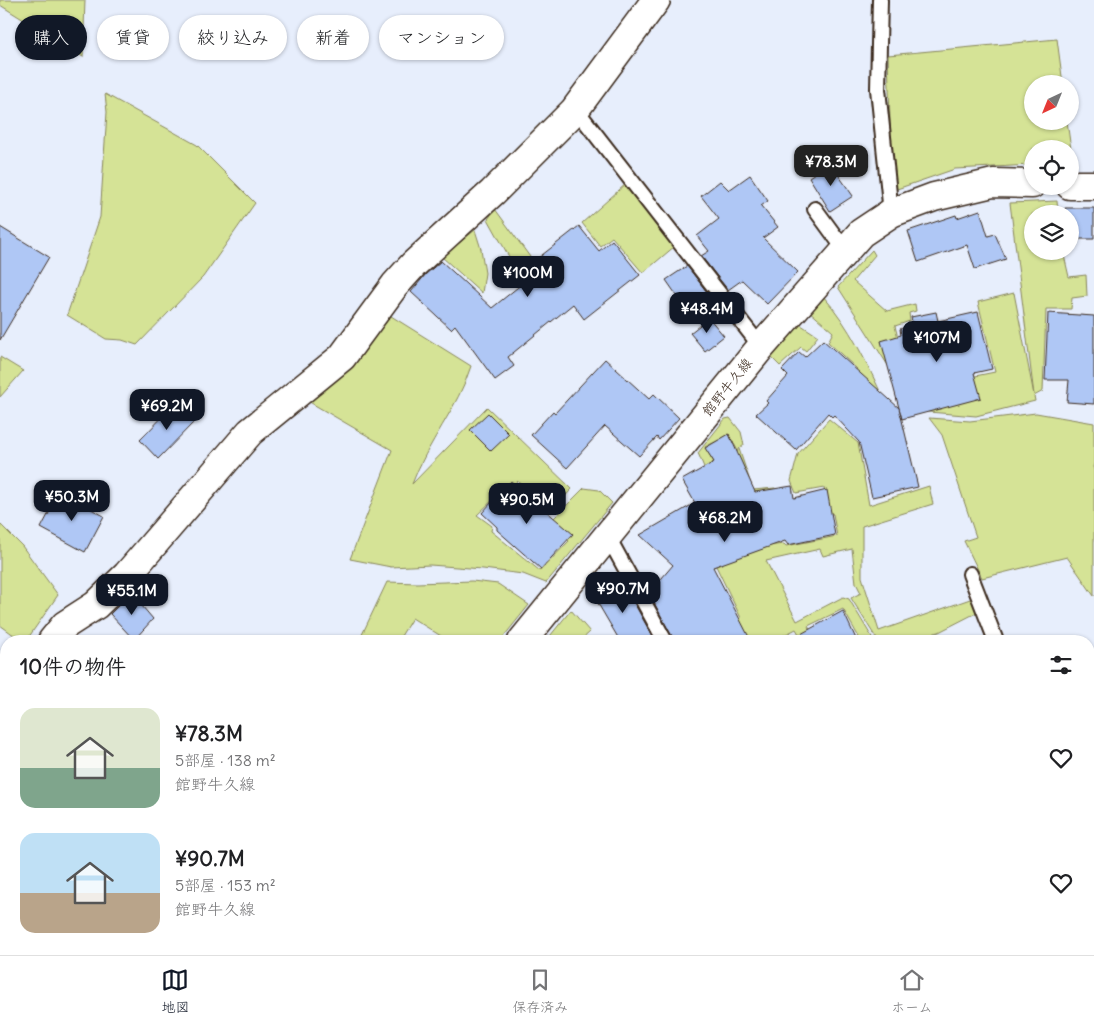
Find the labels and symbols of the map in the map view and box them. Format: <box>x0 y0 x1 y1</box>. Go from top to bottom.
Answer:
north arrow <box>1024 75 1079 130</box>
pin: ¥78.3M <box>790 144 872 187</box>
pin: ¥100M <box>493 256 563 298</box>
pin: ¥48.4M <box>666 292 748 334</box>
pin: ¥107M <box>902 320 972 363</box>
street label: 館野牛久線 <box>698 354 756 420</box>
pin: ¥69.2M <box>126 388 208 431</box>
pin: ¥50.3M <box>31 480 113 522</box>
pin: ¥90.5M <box>486 482 568 525</box>
pin: ¥68.2M <box>684 500 766 543</box>
pin: ¥90.7M <box>582 572 664 614</box>
pin: ¥55.1M <box>91 574 173 616</box>

